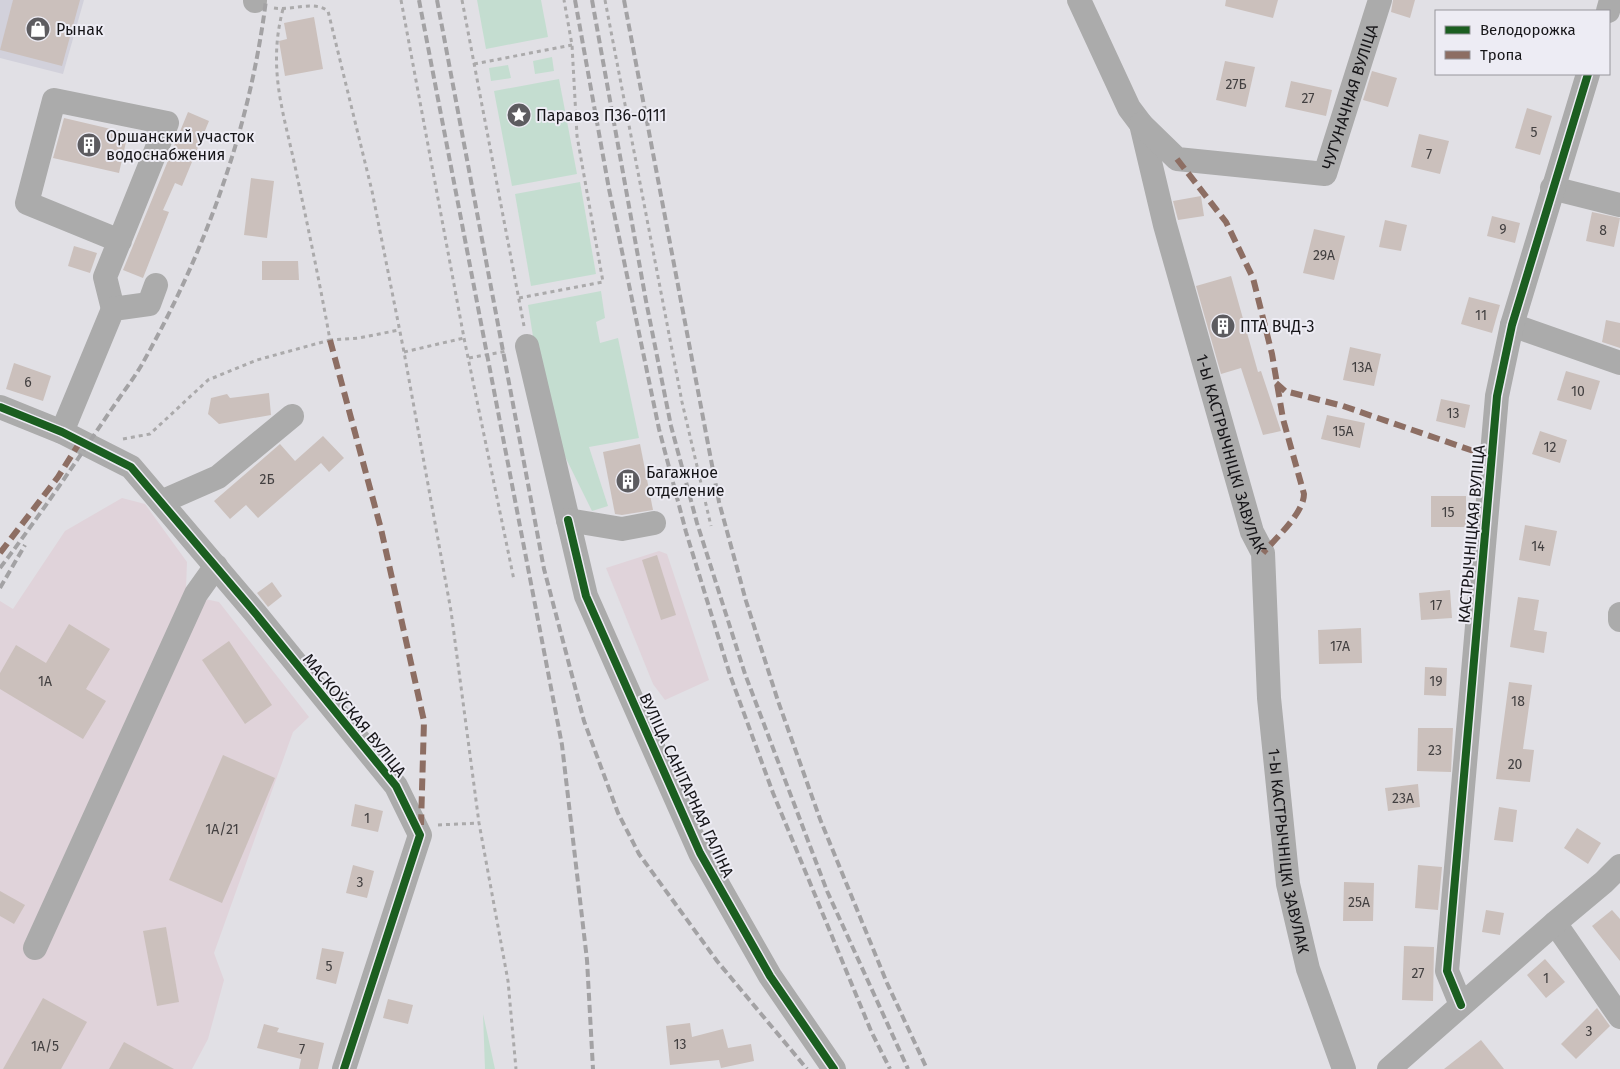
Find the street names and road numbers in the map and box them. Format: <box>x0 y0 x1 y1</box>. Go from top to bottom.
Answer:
street label: ЧУГУНАЧНАЯ ВУЛІЦА <box>1318 21 1382 172</box>
street label: 1-Ы КАСТРЫЧНІЦКІ ЗАВУЛАК <box>1192 352 1271 557</box>
street label: КАСТРЫЧНІЦКАЯ ВУЛІЦА <box>1454 443 1489 624</box>
street label: МАСКОЎСКАЯ ВУЛІЦА <box>299 650 411 781</box>
street label: ВУЛІЦА САНІТАРНАЯ ГАЛІНА <box>635 690 738 881</box>
street label: 1-Ы КАСТРЫЧНІЦКІ ЗАВУЛАК <box>1264 747 1313 956</box>

